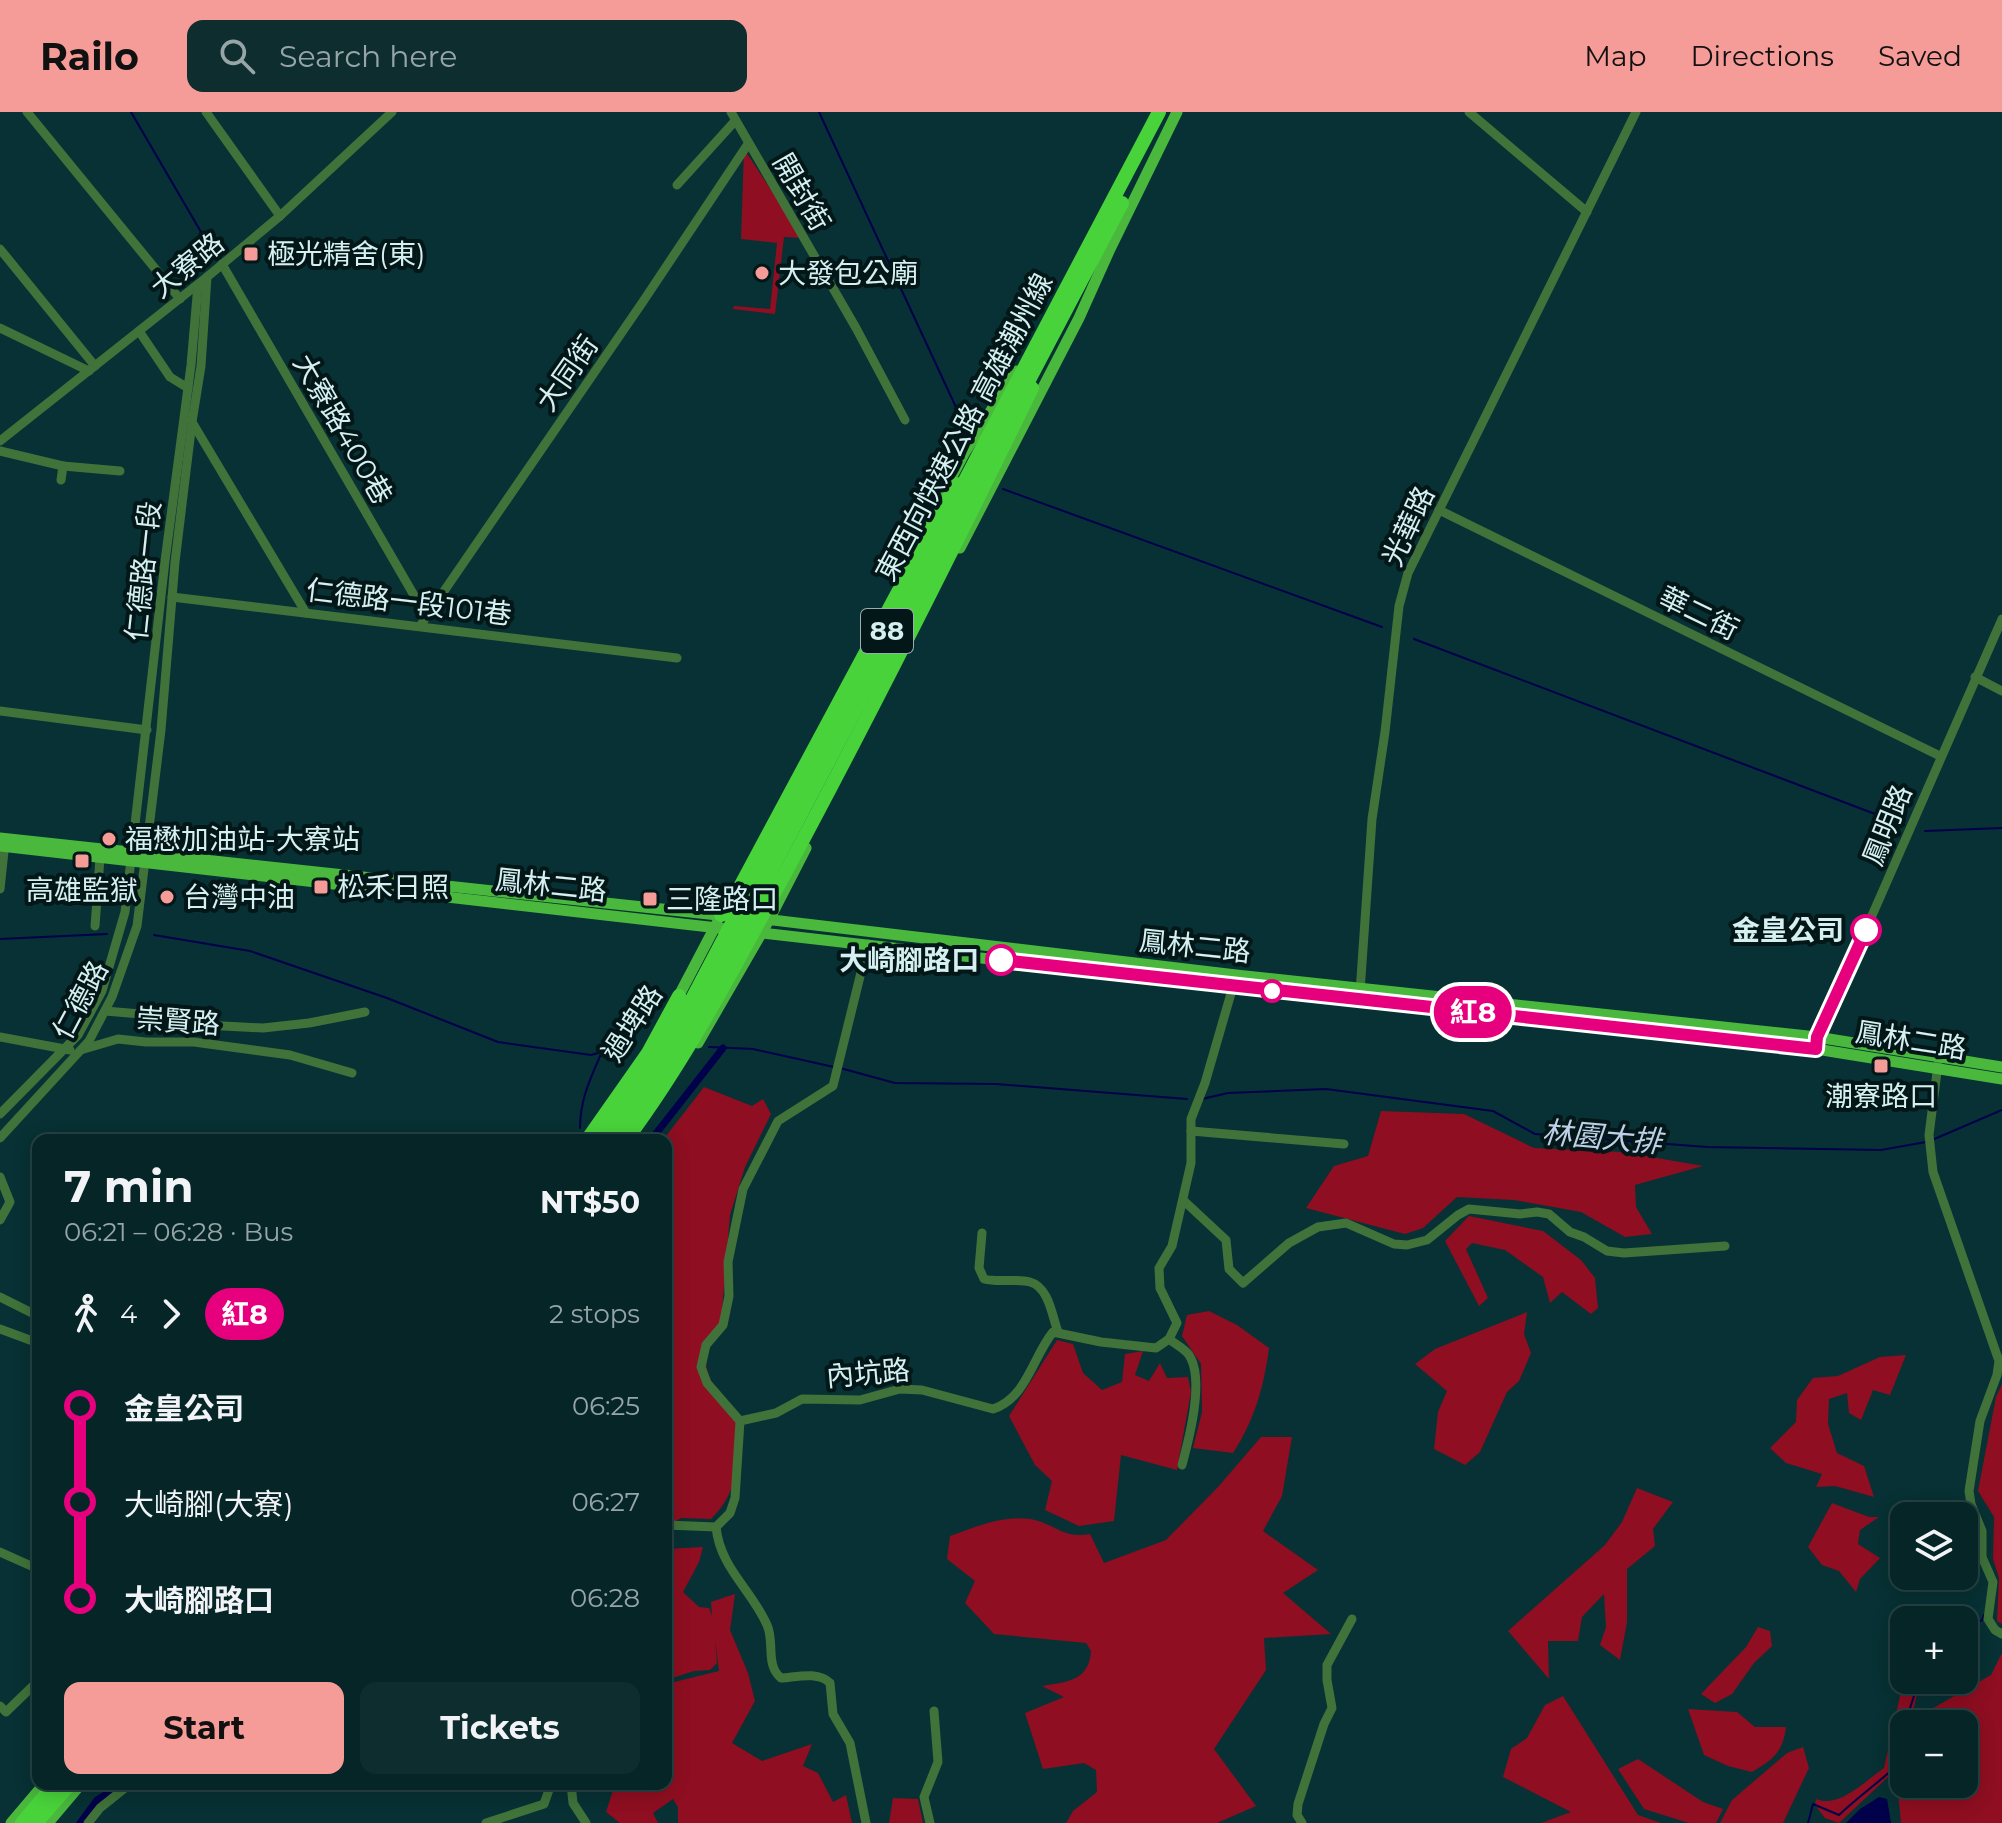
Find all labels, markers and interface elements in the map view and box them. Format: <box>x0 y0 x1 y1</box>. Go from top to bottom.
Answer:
search box <box>187 20 747 92</box>
text: Railo <box>40 33 139 80</box>
icon: search <box>215 34 259 78</box>
text: Search here <box>279 38 457 75</box>
text: Map <box>1584 39 1646 73</box>
text: Directions <box>1690 39 1834 73</box>
text: Saved <box>1878 39 1962 73</box>
street label: 開封街 <box>766 147 838 237</box>
street label: 大寮路 <box>144 225 230 305</box>
place label: 極光精舍(東) <box>267 237 425 271</box>
marker: 極光精舍(東) <box>242 245 260 263</box>
place label: 大發包公廟 <box>778 256 918 290</box>
marker: 大發包公廟 <box>753 264 771 282</box>
street label: 東西向快速公路 高雄潮州線 <box>868 267 1060 587</box>
street label: 大同街 <box>529 329 605 417</box>
street label: 大寮路400巷 <box>286 348 400 510</box>
street label: 光華路 <box>1375 481 1441 571</box>
street label: 仁德路一段 <box>119 500 167 642</box>
street label: 仁德路一段101巷 <box>304 573 514 631</box>
street label: 華二街 <box>1654 579 1744 647</box>
road number: 88 <box>861 609 913 653</box>
street label: 鳳明路 <box>1856 780 1918 870</box>
place label: 福懋加油站-大寮站 <box>125 822 360 856</box>
marker: 福懋加油站-大寮站 <box>100 830 118 848</box>
marker: 高雄監獄 <box>73 852 91 870</box>
street label: 鳳林二路 <box>494 862 608 908</box>
place label: 松禾日照 <box>337 870 449 904</box>
place label: 高雄監獄 <box>26 873 138 907</box>
marker: 松禾日照 <box>312 878 330 896</box>
place label: 台灣中油 <box>183 880 295 914</box>
place label: 三隆路口 <box>666 882 778 916</box>
marker: 台灣中油 <box>158 888 176 906</box>
marker: 三隆路口 <box>641 890 659 908</box>
place label: 金皇公司 <box>1732 913 1844 947</box>
marker: 金皇公司 <box>1851 915 1881 945</box>
street label: 鳳林二路 <box>1138 923 1252 969</box>
place label: 大崎腳路口 <box>839 943 979 977</box>
marker: 大崎腳路口 <box>986 945 1016 975</box>
street label: 仁德路 <box>45 955 115 1045</box>
street label: 過埤路 <box>595 979 669 1067</box>
unlabelled marker <box>1261 980 1283 1002</box>
line badge: 紅8 <box>1437 986 1509 1038</box>
text: 紅8 <box>1450 995 1496 1029</box>
street label: 崇賢路 <box>135 1001 221 1041</box>
street label: 鳳林二路 <box>1853 1014 1969 1066</box>
marker: 潮寮路口 <box>1872 1057 1890 1075</box>
place label: 潮寮路口 <box>1825 1079 1937 1113</box>
water label: 林園大排 <box>1541 1113 1667 1161</box>
text: 7 min <box>64 1159 194 1213</box>
text: NT$50 <box>540 1184 640 1221</box>
text: 06:21 – 06:28 · Bus <box>64 1216 293 1248</box>
icon: walk <box>64 1292 108 1336</box>
icon: forward <box>149 1292 193 1336</box>
text: 紅8 <box>221 1297 268 1331</box>
text: 4 <box>120 1298 137 1330</box>
text: 2 stops <box>549 1298 640 1330</box>
street label: 內坑路 <box>825 1352 911 1394</box>
text: 金皇公司 <box>124 1390 244 1427</box>
text: 06:25 <box>572 1390 640 1422</box>
text: 大崎腳(大寮) <box>124 1486 294 1523</box>
text: 06:27 <box>571 1486 640 1518</box>
map controls <box>1890 1502 1978 1798</box>
button: layers <box>1890 1502 1978 1590</box>
text: 大崎腳路口 <box>124 1582 274 1619</box>
text: 06:28 <box>570 1582 640 1614</box>
button: + <box>1890 1606 1978 1694</box>
button: Start <box>64 1682 344 1774</box>
button: Tickets <box>360 1682 640 1774</box>
button: − <box>1890 1710 1978 1798</box>

